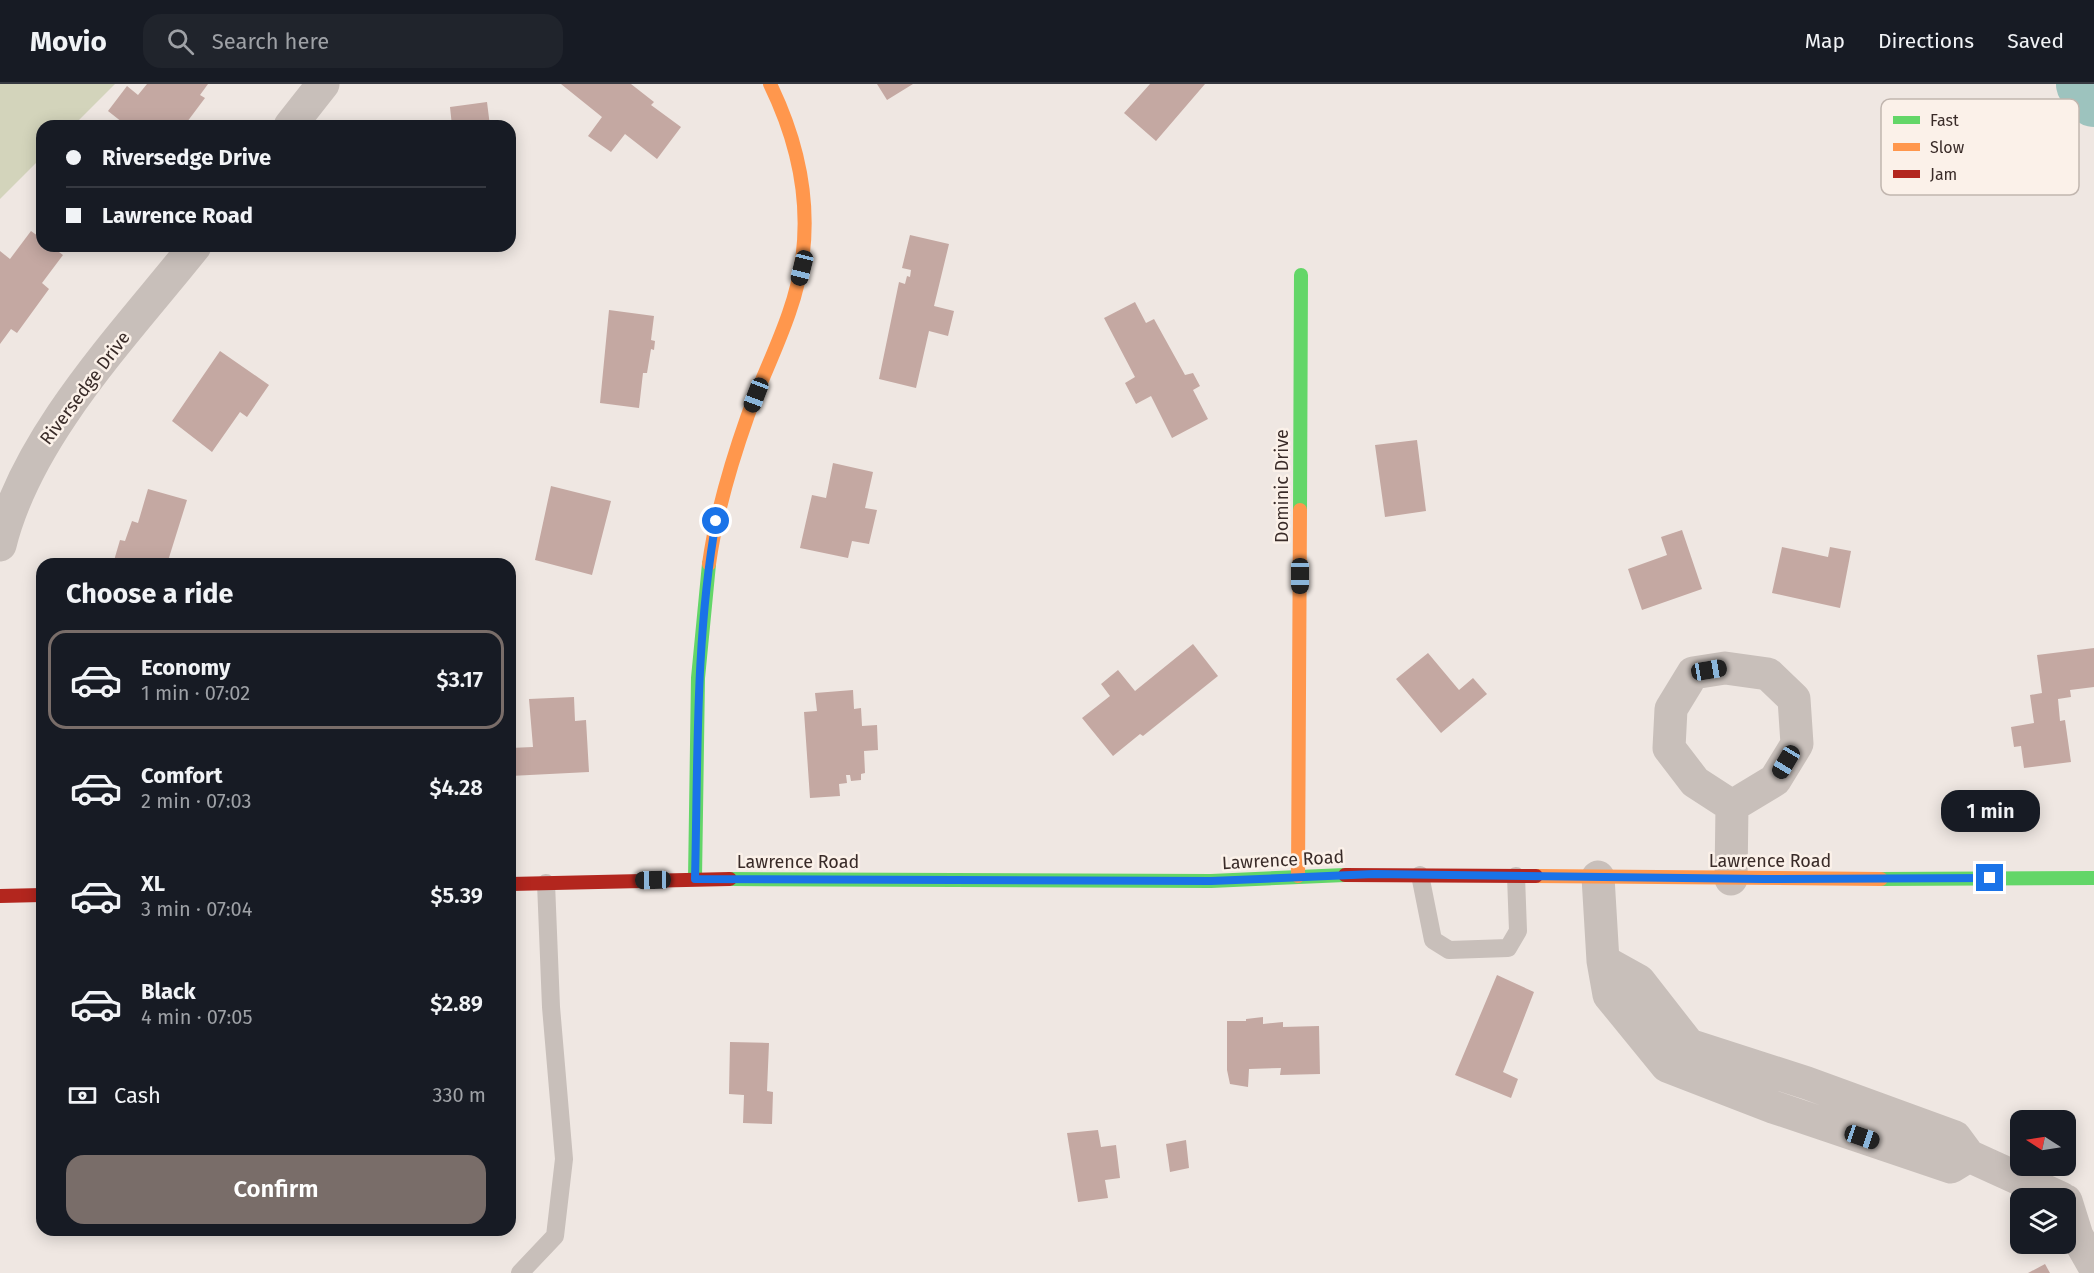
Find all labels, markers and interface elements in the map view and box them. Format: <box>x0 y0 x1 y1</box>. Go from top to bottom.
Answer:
search box <box>143 14 563 68</box>
text: Movio <box>30 25 107 58</box>
icon: search <box>164 25 197 58</box>
text: Search here <box>212 28 329 55</box>
text: Map <box>1805 28 1845 54</box>
text: Directions <box>1878 28 1974 54</box>
text: Saved <box>2007 28 2064 54</box>
legend <box>1881 99 2079 195</box>
text: Fast <box>1930 111 1959 130</box>
text: Slow <box>1930 138 1965 157</box>
text: Riversedge Drive <box>102 144 271 171</box>
text: Jam <box>1930 165 1957 184</box>
text: Lawrence Road <box>102 202 253 229</box>
car <box>789 248 815 288</box>
street label: Riversedge Drive <box>35 327 135 449</box>
car <box>741 375 771 415</box>
street label: Dominic Drive <box>1271 429 1293 543</box>
route start <box>702 507 729 534</box>
car <box>1291 558 1309 594</box>
text: Choose a ride <box>66 578 233 610</box>
icon: car <box>69 653 123 707</box>
text: Economy <box>141 654 230 681</box>
car <box>1690 658 1728 682</box>
text: $3.17 <box>436 666 483 693</box>
text: 1 min · 07:02 <box>141 681 250 705</box>
car <box>1769 742 1803 782</box>
icon: car <box>69 761 123 815</box>
text: Comfort <box>141 762 222 789</box>
text: $4.28 <box>430 774 483 801</box>
text: 2 min · 07:03 <box>141 789 251 813</box>
callout: 1 min <box>1940 791 2040 833</box>
text: 1 min <box>1966 799 2015 823</box>
street label: Lawrence Road <box>1221 846 1345 874</box>
street label: Lawrence Road <box>1709 850 1831 872</box>
street label: Lawrence Road <box>737 851 859 873</box>
route end <box>1976 864 2003 891</box>
icon: car <box>69 869 123 923</box>
text: XL <box>141 870 165 897</box>
car <box>635 871 671 889</box>
text: $5.39 <box>431 882 483 909</box>
text: 3 min · 07:04 <box>141 897 252 921</box>
icon: car <box>69 977 123 1031</box>
text: Black <box>141 978 196 1005</box>
text: $2.89 <box>430 990 483 1017</box>
text: 4 min · 07:05 <box>141 1005 252 1029</box>
icon: cash <box>66 1079 99 1112</box>
text: Cash <box>114 1082 161 1109</box>
text: 330 m <box>432 1083 486 1107</box>
north arrow <box>2010 1110 2076 1176</box>
map controls <box>2010 1110 2076 1254</box>
car <box>1842 1123 1882 1151</box>
button: Confirm <box>66 1155 486 1224</box>
button: layers <box>2010 1188 2076 1254</box>

